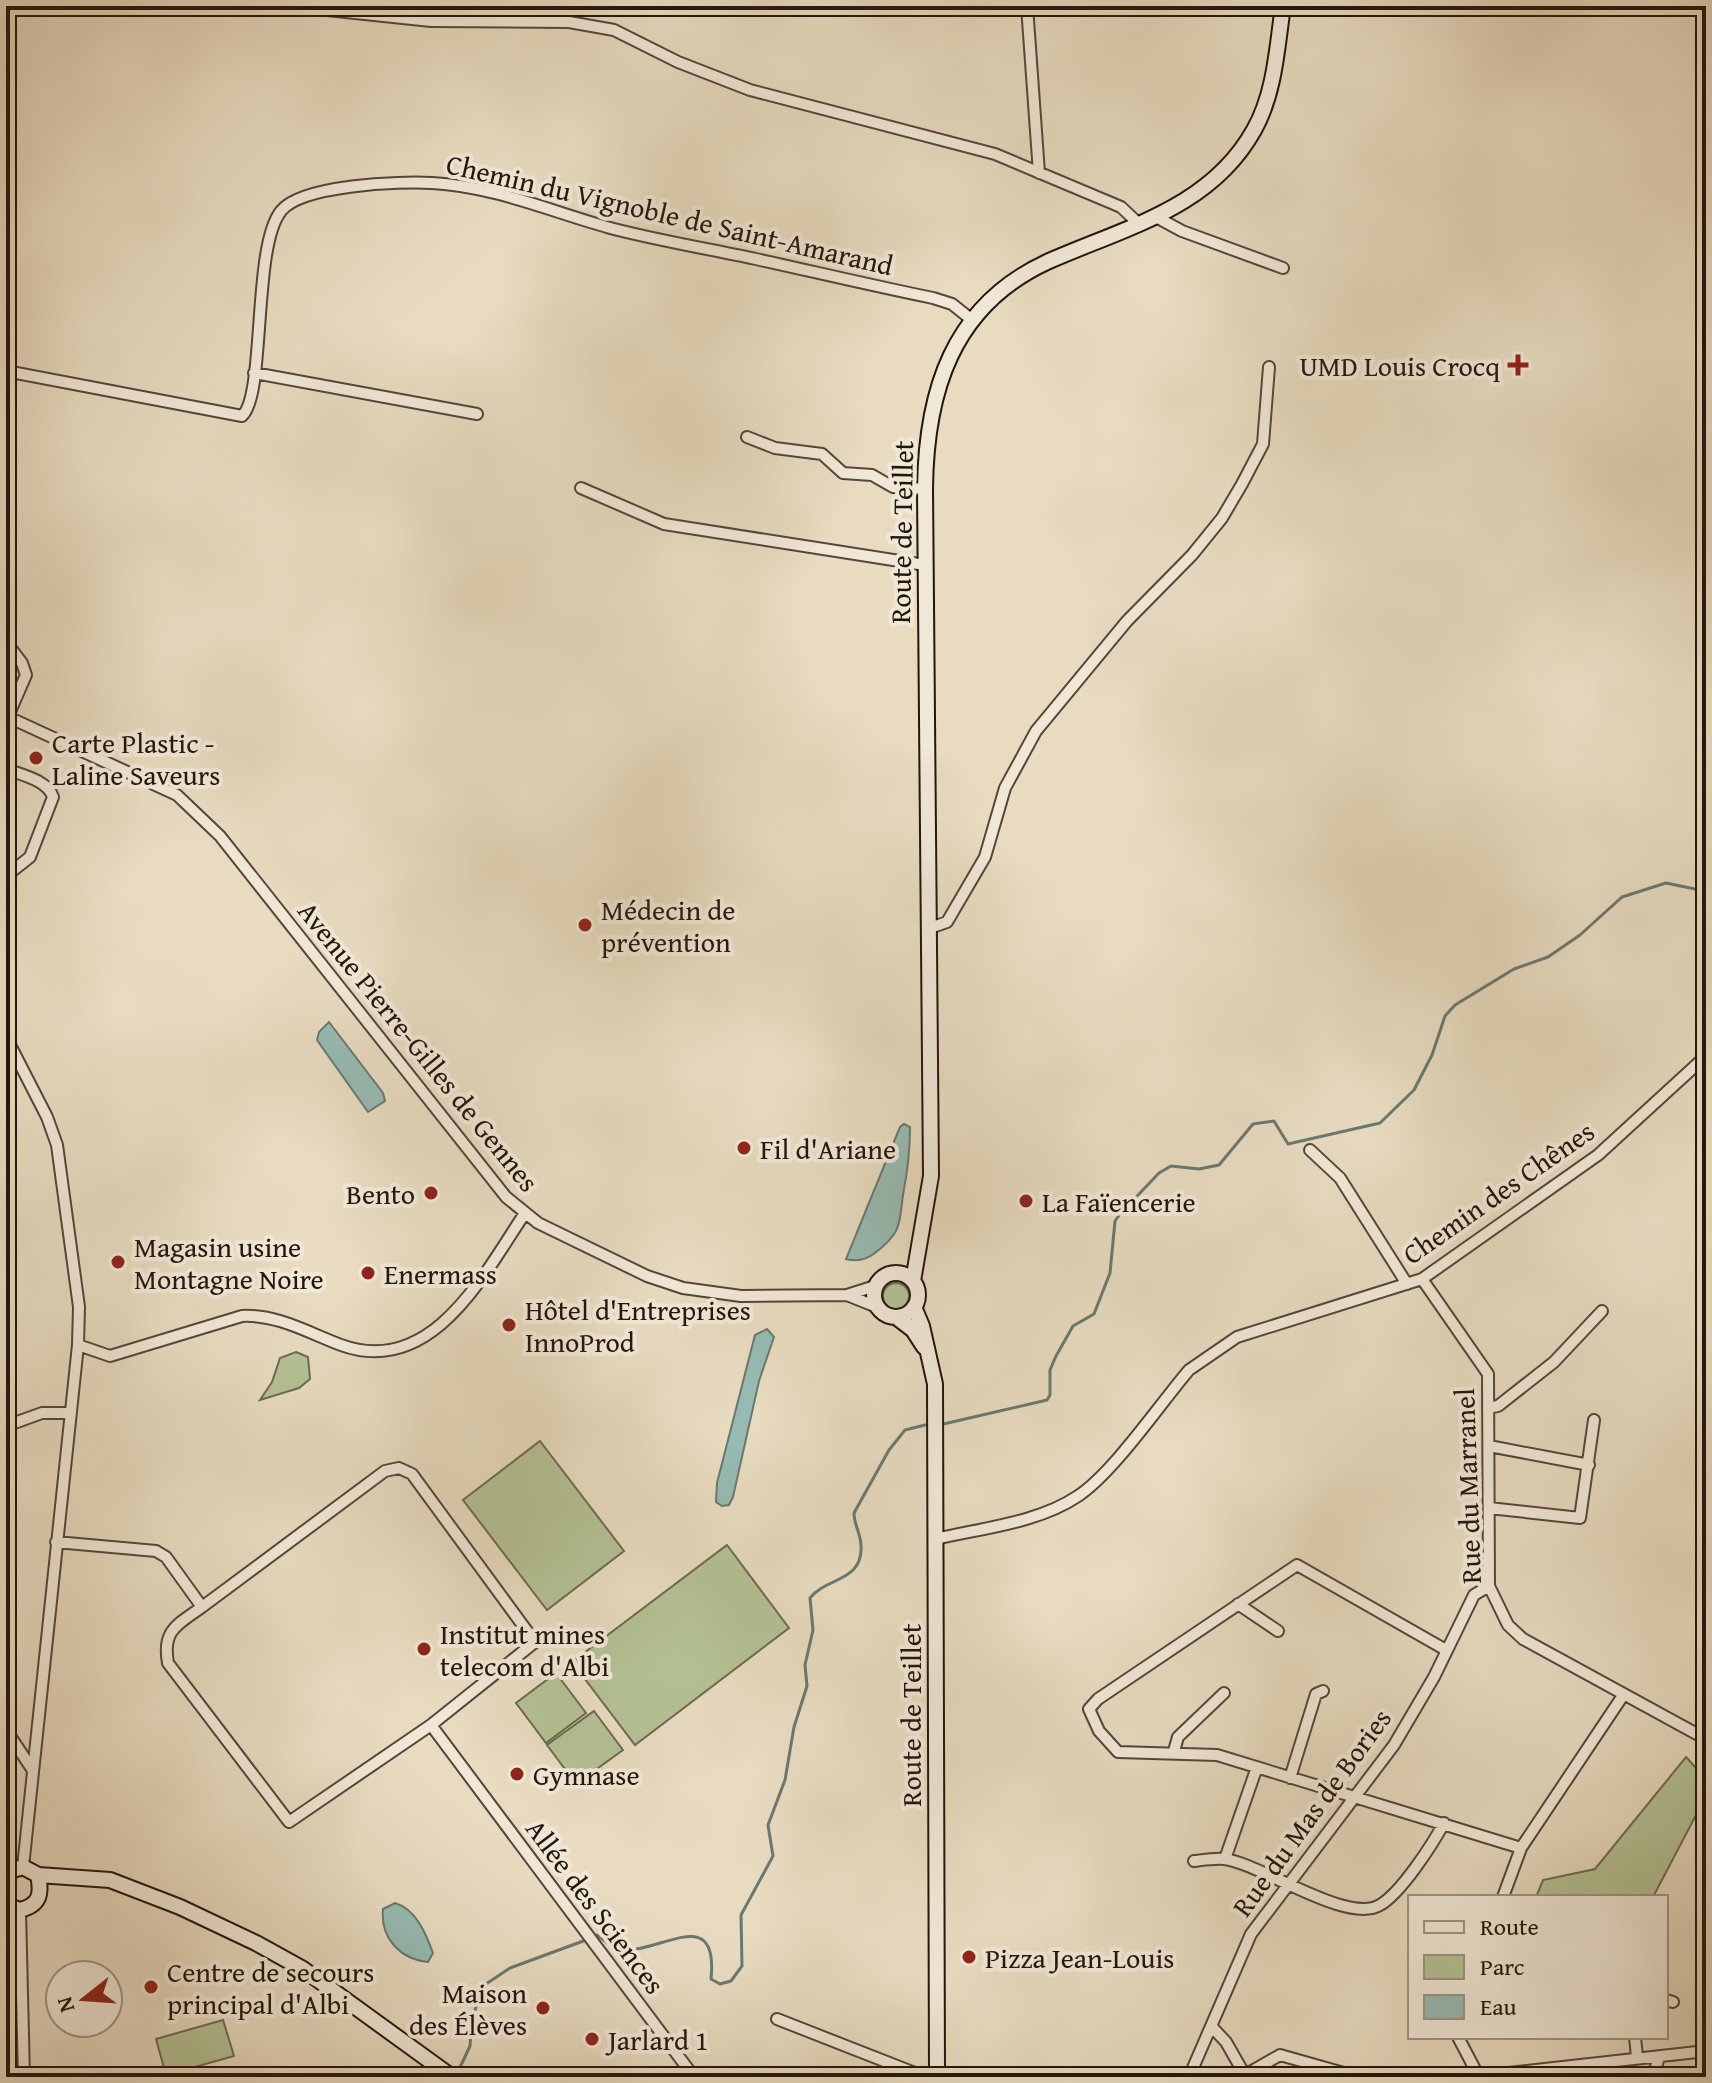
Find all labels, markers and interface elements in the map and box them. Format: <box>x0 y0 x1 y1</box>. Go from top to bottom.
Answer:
street label: Chemin du Vignoble de Saint-Amarand <box>443 143 897 285</box>
place label: UMD Louis Crocq <box>1299 345 1500 386</box>
marker: UMD Louis Crocq <box>1507 354 1529 376</box>
street label: Route de Teillet <box>879 440 923 624</box>
place label: Carte Plastic - Laline Saveurs <box>52 722 220 795</box>
marker: Carte Plastic - Laline Saveurs <box>27 749 45 767</box>
place label: Médecin de prévention <box>601 889 735 962</box>
street label: Avenue Pierre-Gilles de Gennes <box>289 892 549 1200</box>
marker: Médecin de prévention <box>576 916 594 934</box>
street label: Chemin des Chênes <box>1394 1110 1602 1274</box>
place label: Fil d'Ariane <box>760 1128 896 1169</box>
marker: Fil d'Ariane <box>735 1139 753 1157</box>
place label: Bento <box>346 1173 415 1214</box>
place label: La Faïencerie <box>1042 1181 1196 1222</box>
marker: Bento <box>422 1184 440 1202</box>
marker: La Faïencerie <box>1017 1192 1035 1210</box>
place label: Magasin usine Montagne Noire <box>134 1226 324 1299</box>
marker: Magasin usine Montagne Noire <box>109 1253 127 1271</box>
place label: Enermass <box>384 1253 497 1294</box>
marker: Enermass <box>359 1264 377 1282</box>
place label: Hôtel d'Entreprises InnoProd <box>525 1289 751 1362</box>
marker: Hôtel d'Entreprises InnoProd <box>500 1316 518 1334</box>
street label: Rue du Marranel <box>1443 1387 1491 1585</box>
place label: Institut mines telecom d'Albi <box>440 1613 609 1686</box>
street label: Route de Teillet <box>890 1623 931 1807</box>
marker: Institut mines telecom d'Albi <box>415 1640 433 1658</box>
street label: Rue du Mas de Bories <box>1221 1699 1401 1925</box>
place label: Gymnase <box>533 1754 640 1795</box>
marker: Gymnase <box>508 1765 526 1783</box>
street label: Allée des Sciences <box>516 1810 676 2002</box>
legend <box>1408 1895 1668 2039</box>
text: Route <box>1480 1909 1539 1944</box>
place label: Pizza Jean-Louis <box>985 1937 1174 1978</box>
marker: Pizza Jean-Louis <box>960 1948 978 1966</box>
text: Parc <box>1480 1949 1525 1984</box>
place label: Centre de secours principal d'Albi <box>167 1951 374 2024</box>
north arrow <box>44 1959 124 2039</box>
place label: Maison des Élèves <box>409 1972 527 2045</box>
marker: Centre de secours principal d'Albi <box>142 1978 160 1996</box>
text: Eau <box>1480 1989 1516 2024</box>
text: N <box>47 1993 82 2017</box>
marker: Maison des Élèves <box>534 1999 552 2017</box>
place label: Jarlard 1 <box>605 2019 709 2060</box>
marker: Jarlard 1 <box>583 2030 601 2048</box>

